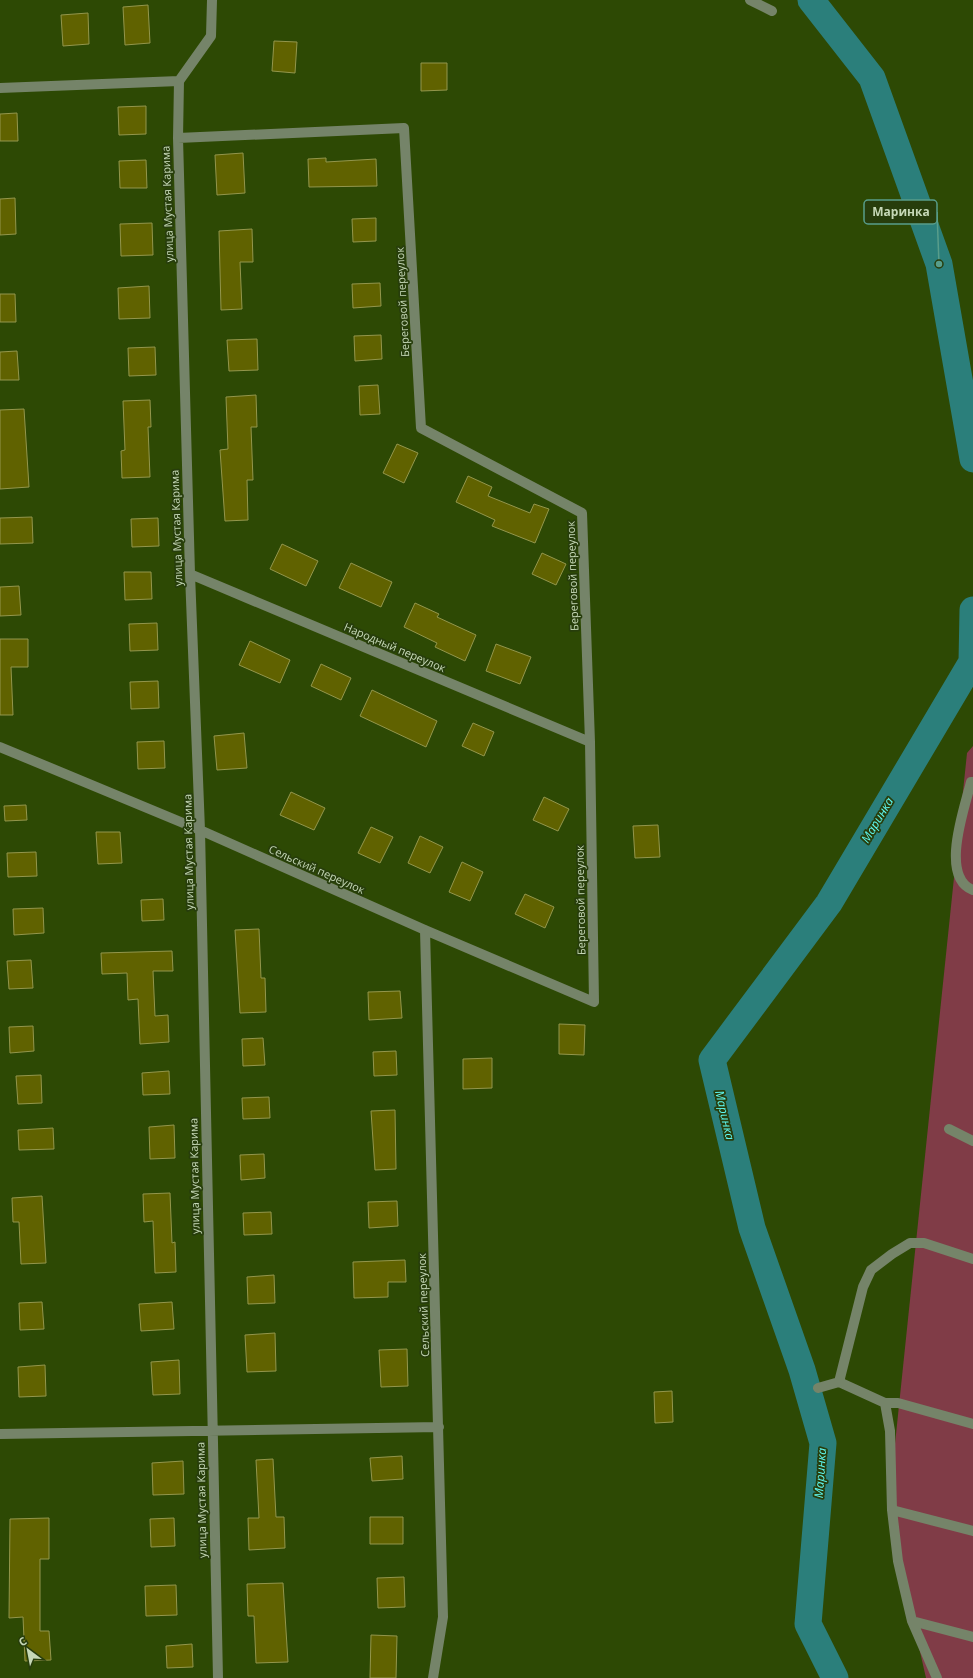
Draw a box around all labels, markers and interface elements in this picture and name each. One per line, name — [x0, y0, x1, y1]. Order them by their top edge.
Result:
street label: улица Мустая Карима — [157, 146, 177, 262]
callout: Маринка — [864, 200, 937, 224]
text: Маринка — [872, 203, 930, 220]
street label: Береговой переулок — [392, 246, 412, 357]
street label: улица Мустая Карима — [166, 470, 186, 586]
street label: Береговой переулок — [563, 520, 581, 631]
street label: Народный переулок — [342, 619, 448, 675]
street label: улица Мустая Карима — [179, 794, 197, 910]
water label: Маринка — [857, 794, 897, 846]
street label: Сельский переулок — [267, 841, 368, 897]
street label: Береговой переулок — [572, 845, 588, 955]
water label: Маринка — [711, 1089, 739, 1142]
street label: улица Мустая Карима — [185, 1118, 203, 1234]
street label: Сельский переулок — [414, 1253, 432, 1357]
street label: улица Мустая Карима — [192, 1442, 210, 1558]
water label: Маринка — [810, 1447, 830, 1499]
north arrow — [8, 1630, 48, 1670]
text: С — [15, 1633, 29, 1649]

